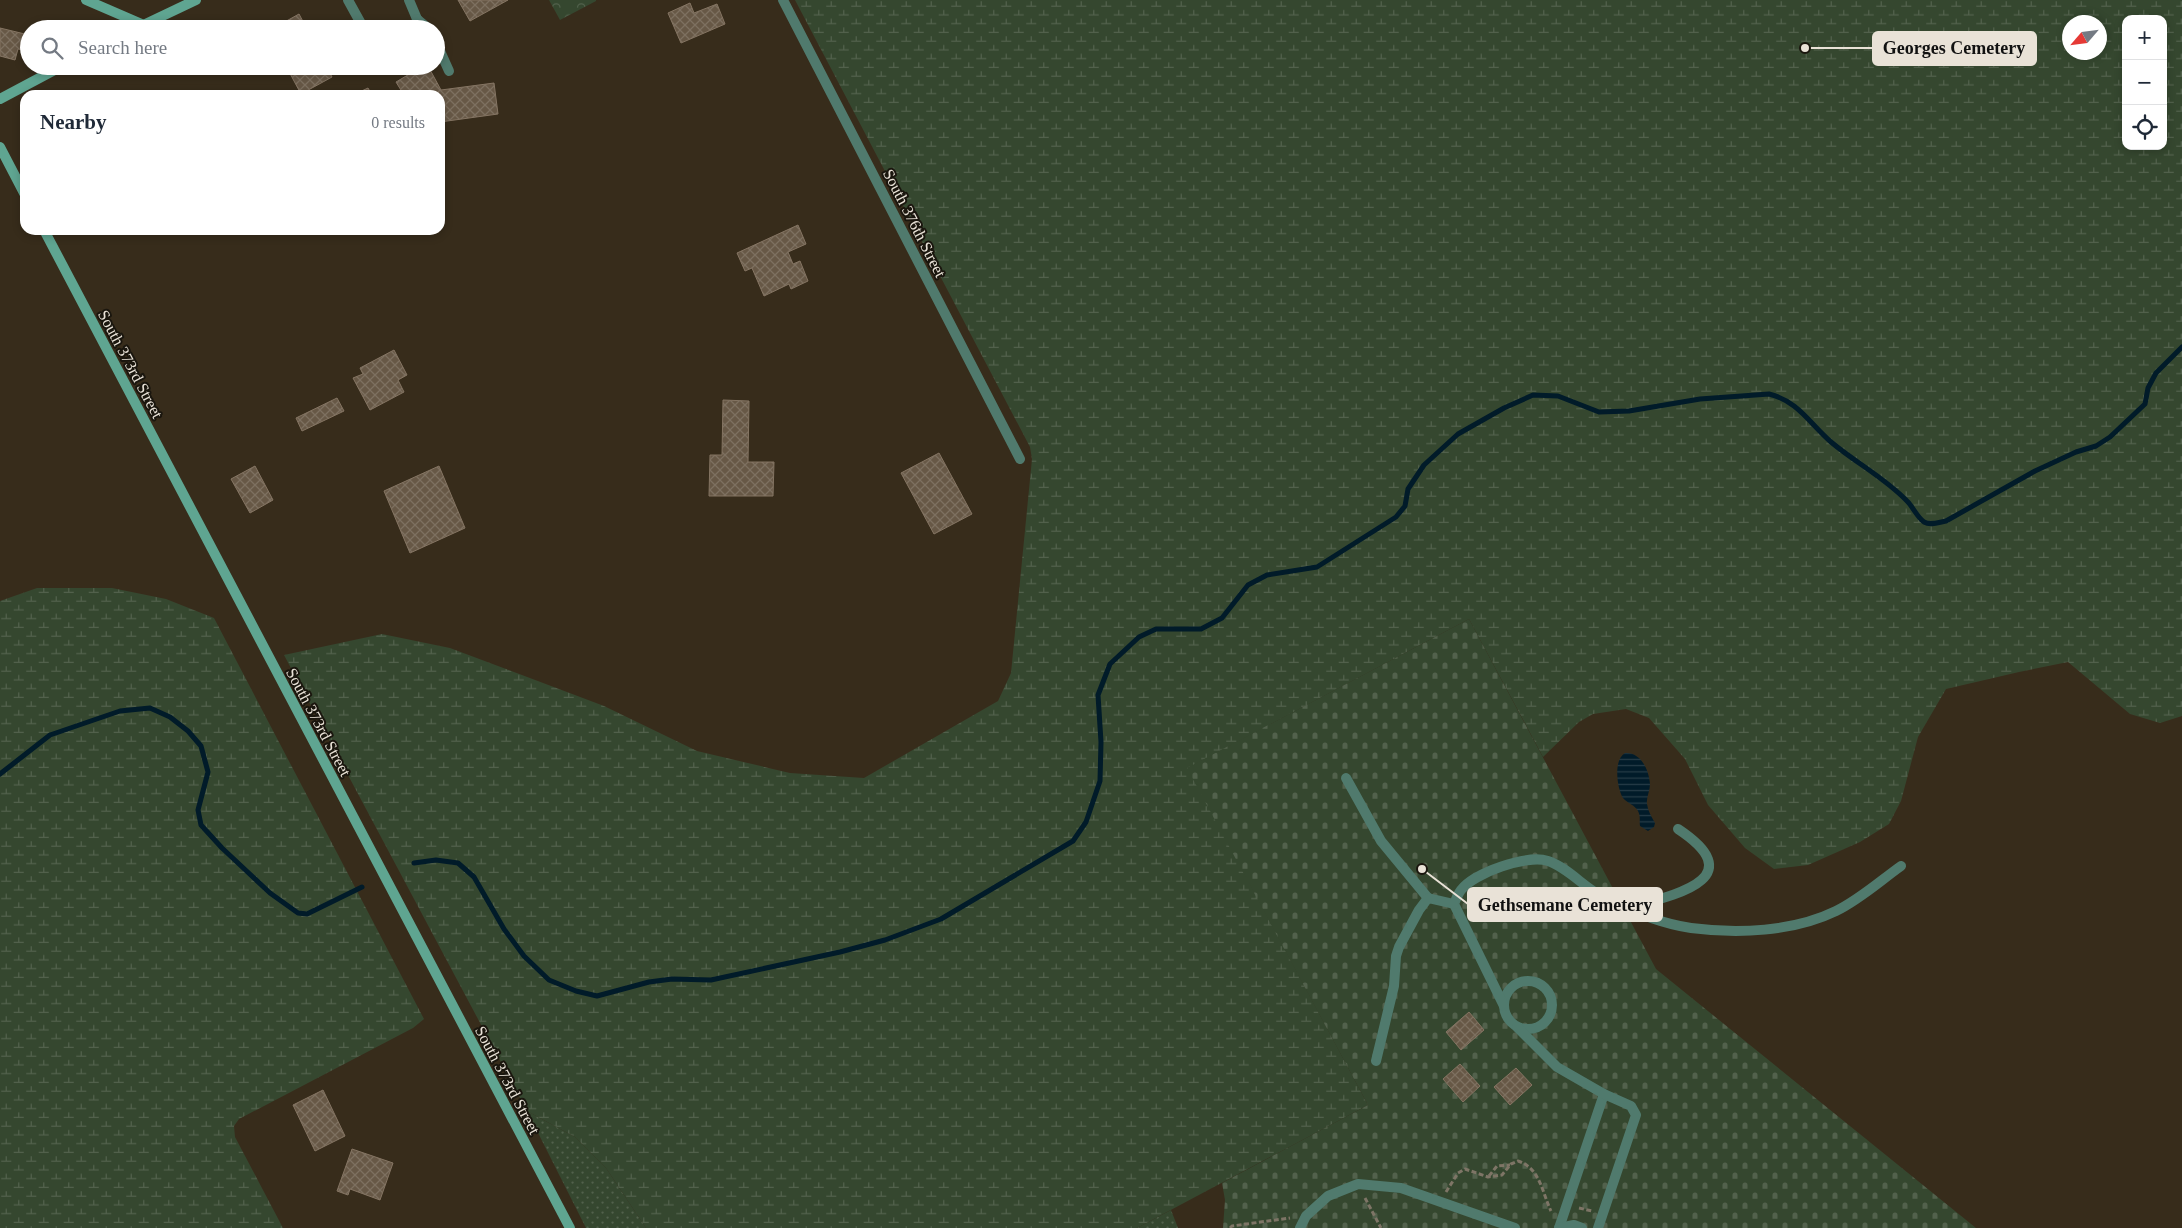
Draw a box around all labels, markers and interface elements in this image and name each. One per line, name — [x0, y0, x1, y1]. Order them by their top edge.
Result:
north arrow — [2062, 15, 2107, 60]
map controls — [2122, 15, 2167, 150]
button: + — [2122, 15, 2167, 60]
search box — [20, 20, 445, 75]
callout: Georges Cemetery — [1873, 32, 2036, 65]
icon: search — [38, 34, 66, 62]
text: Search here — [78, 37, 167, 58]
text: Georges Cemetery — [1883, 38, 2025, 58]
button: − — [2122, 60, 2167, 105]
button: locate — [2122, 105, 2167, 150]
text: Nearby — [40, 110, 107, 134]
text: 0 results — [371, 114, 425, 131]
street label: South 376th Street — [880, 166, 949, 281]
street label: South 373rd Street — [95, 307, 166, 422]
street label: South 373rd Street — [283, 665, 354, 780]
callout: Gethsemane Cemetery — [1468, 888, 1662, 921]
text: Gethsemane Cemetery — [1478, 895, 1652, 915]
street label: South 373rd Street — [472, 1023, 543, 1138]

